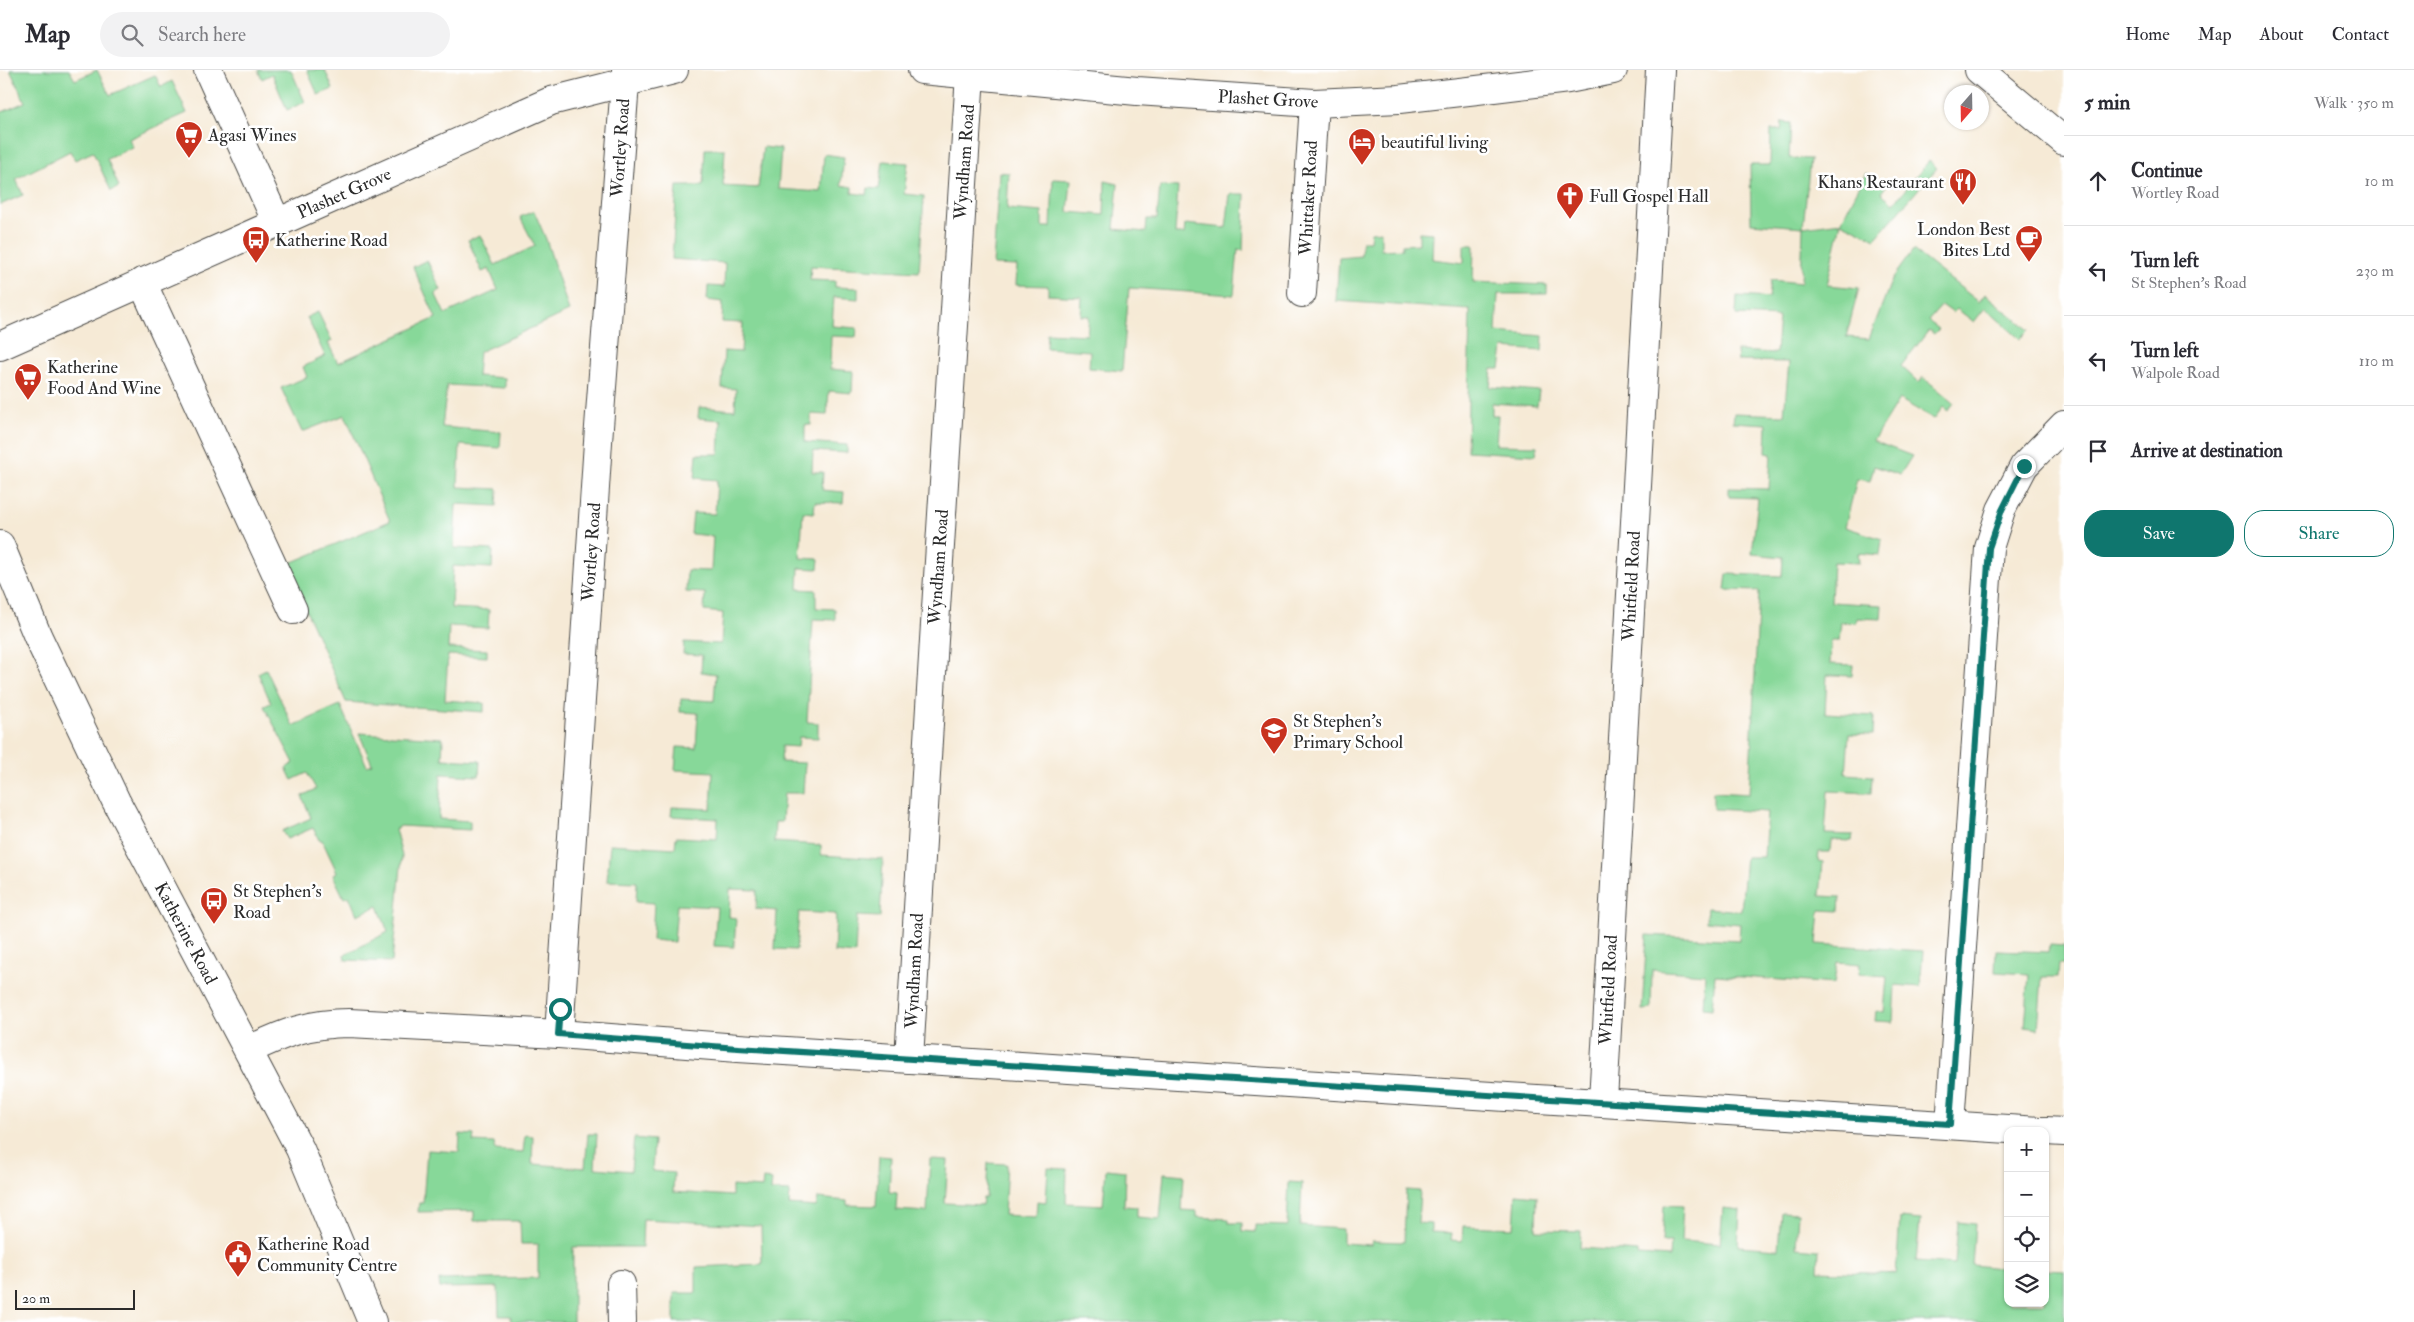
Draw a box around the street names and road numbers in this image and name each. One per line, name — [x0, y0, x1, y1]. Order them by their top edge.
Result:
street label: Plashet Grove — [1217, 85, 1319, 114]
street label: Wortley Road — [605, 98, 635, 199]
street label: Wyndham Road — [949, 103, 980, 222]
street label: Whittaker Road — [1294, 140, 1323, 257]
street label: Plashet Grove — [294, 162, 395, 224]
street label: Wortley Road — [576, 502, 606, 603]
street label: Wyndham Road — [923, 508, 954, 627]
street label: Whitfield Road — [1617, 530, 1646, 643]
street label: Katherine Road — [149, 878, 222, 988]
street label: Wyndham Road — [900, 912, 929, 1030]
street label: Whitfield Road — [1594, 934, 1623, 1047]

